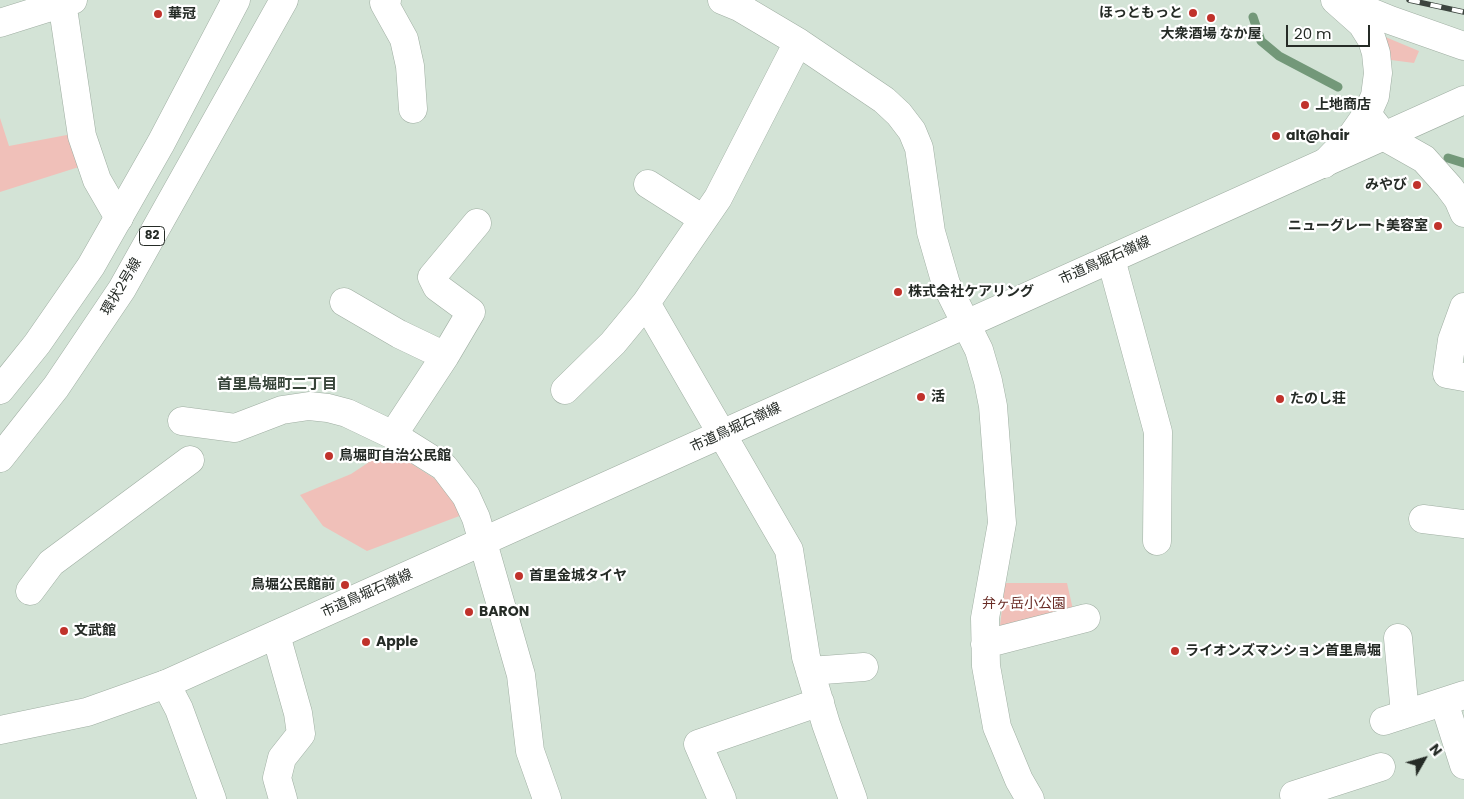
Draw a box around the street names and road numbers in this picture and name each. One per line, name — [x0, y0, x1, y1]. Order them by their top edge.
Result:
road number: 82 — [140, 227, 164, 246]
street label: 市道鳥堀石嶺線 — [1057, 233, 1153, 289]
street label: 環状2号線 — [98, 255, 146, 319]
street label: 市道鳥堀石嶺線 — [688, 400, 784, 456]
street label: 市道鳥堀石嶺線 — [319, 566, 415, 622]

